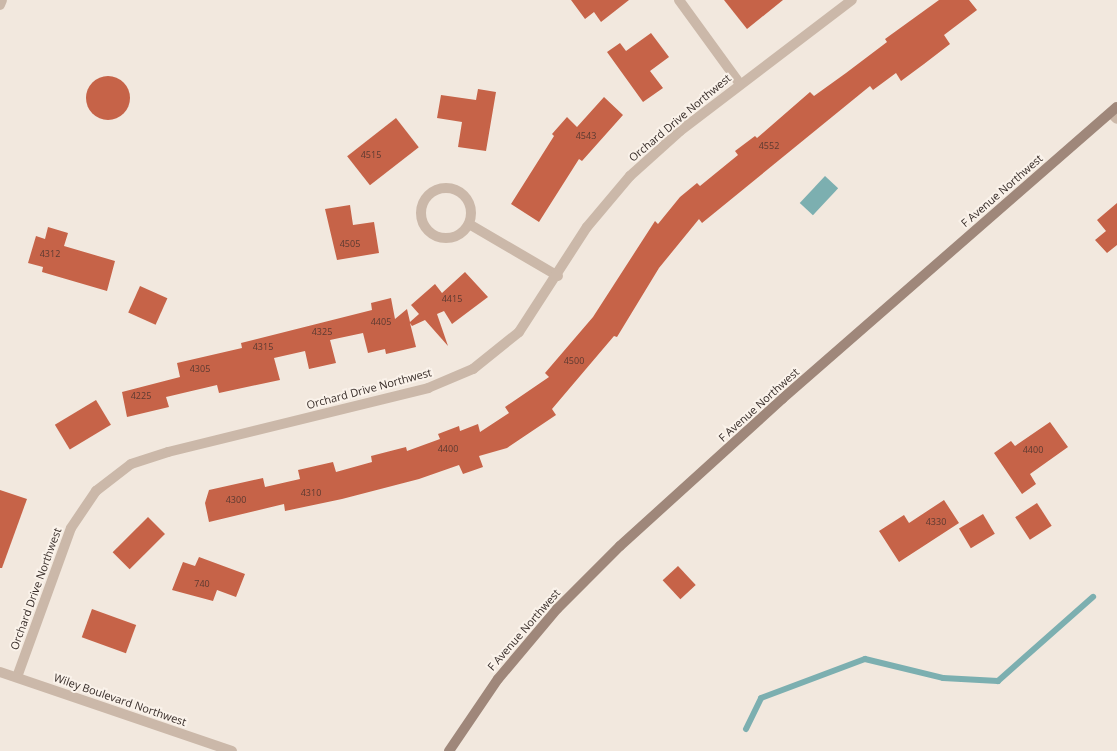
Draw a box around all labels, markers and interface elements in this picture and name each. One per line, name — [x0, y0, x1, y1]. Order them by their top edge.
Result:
street label: Orchard Drive Northwest — [626, 71, 734, 165]
house number: 4543 — [576, 131, 596, 141]
house number: 4552 — [759, 141, 779, 151]
house number: 4515 — [361, 150, 381, 160]
street label: F Avenue Northwest — [959, 152, 1045, 230]
house number: 4505 — [340, 239, 360, 249]
house number: 4312 — [40, 249, 60, 259]
house number: 4415 — [442, 294, 462, 304]
house number: 4405 — [371, 317, 391, 327]
house number: 4325 — [312, 327, 332, 337]
house number: 4315 — [253, 342, 273, 352]
house number: 4500 — [564, 356, 584, 366]
house number: 4305 — [190, 364, 210, 374]
street label: F Avenue Northwest — [716, 365, 802, 445]
street label: Orchard Drive Northwest — [305, 366, 433, 412]
house number: 4225 — [131, 391, 151, 401]
house number: 4400 — [438, 444, 458, 454]
house number: 4400 — [1023, 445, 1043, 455]
house number: 4310 — [301, 488, 321, 498]
house number: 4300 — [226, 495, 246, 505]
house number: 4330 — [926, 517, 946, 527]
street label: Orchard Drive Northwest — [8, 526, 64, 652]
house number: 740 — [194, 579, 210, 589]
street label: F Avenue Northwest — [485, 587, 563, 673]
street label: Wiley Boulevard Northwest — [52, 671, 188, 729]

